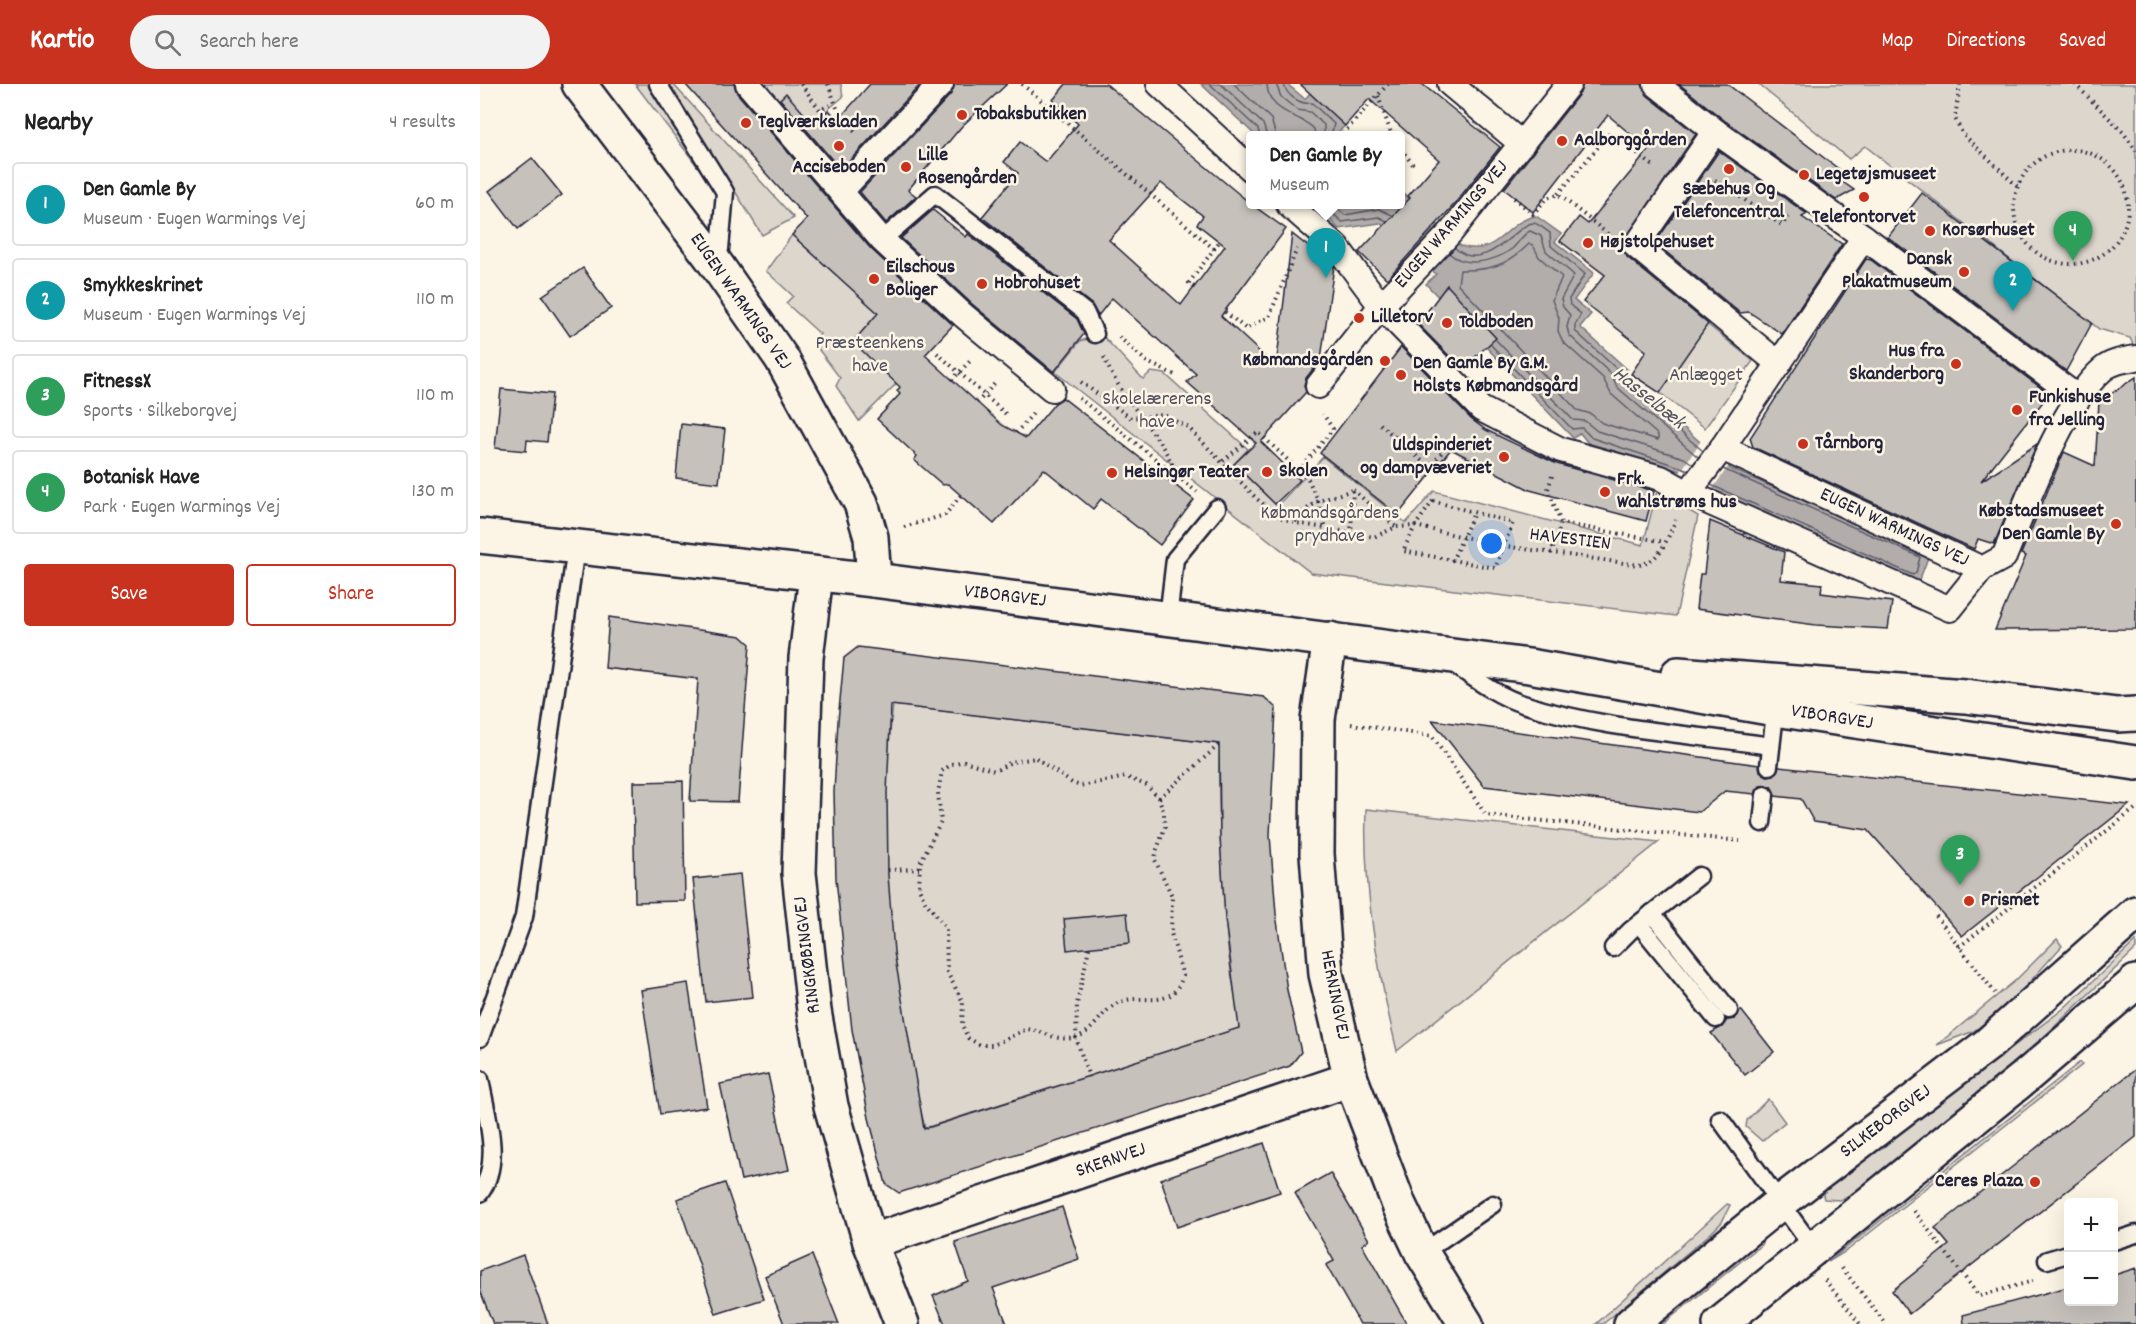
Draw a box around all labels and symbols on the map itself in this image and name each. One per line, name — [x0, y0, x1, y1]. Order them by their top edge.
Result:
place label: Tobaksbutikken — [974, 101, 1087, 129]
marker: Tobaksbutikken — [955, 108, 969, 122]
place label: Teglværksladen — [758, 109, 877, 137]
marker: Teglværksladen — [739, 116, 753, 130]
place label: Aalborggården — [1574, 127, 1686, 155]
marker: Aalborggården — [1555, 134, 1569, 148]
marker: Acciseboden — [832, 139, 846, 153]
place label: Lille Rosengården — [918, 142, 1017, 193]
place label: Acciseboden — [793, 154, 885, 182]
street label: EUGEN WARMINGS VEJ — [1388, 155, 1516, 295]
marker: Lille Rosengården — [899, 160, 913, 174]
place label: Legetøjsmuseet — [1816, 161, 1937, 189]
marker: Sæbehus Og Telefoncentral — [1722, 162, 1736, 176]
marker: Legetøjsmuseet — [1797, 168, 1811, 182]
place label: Sæbehus Og Telefoncentral — [1674, 176, 1785, 227]
marker: Telefontorvet — [1857, 190, 1871, 204]
place label: Telefontorvet — [1812, 204, 1916, 232]
pin: 4 — [2054, 212, 2092, 261]
place label: Korsørhuset — [1942, 217, 2035, 245]
marker: Korsørhuset — [1923, 224, 1937, 238]
street label: EUGEN WARMINGS VEJ — [682, 228, 798, 376]
pin: 1 — [1306, 228, 1346, 278]
place label: Højstolpehuset — [1600, 229, 1715, 257]
marker: Højstolpehuset — [1581, 236, 1595, 250]
place label: Dansk Plakatmuseum — [1842, 246, 1952, 297]
place label: Eilschous Boliger — [886, 254, 955, 305]
pin: 2 — [1994, 262, 2032, 311]
marker: Dansk Plakatmuseum — [1957, 265, 1971, 279]
place label: Hobrohuset — [994, 270, 1081, 298]
marker: Eilschous Boliger — [867, 272, 881, 286]
marker: Hobrohuset — [975, 277, 989, 291]
place label: Lilletorv — [1371, 304, 1434, 332]
place label: Toldboden — [1459, 309, 1533, 337]
marker: Lilletorv — [1352, 311, 1366, 325]
marker: Toldboden — [1440, 316, 1454, 330]
park label: Præsteenkens have — [816, 330, 924, 381]
place label: Hus fra Skanderborg — [1849, 338, 1945, 389]
place label: Købmandsgården — [1242, 347, 1373, 375]
place label: Den Gamle By G.M. Holsts Købmandsgård — [1413, 350, 1578, 401]
marker: Købmandsgården — [1378, 354, 1392, 368]
marker: Hus fra Skanderborg — [1949, 357, 1963, 371]
water label: Hasselbæk — [1605, 360, 1693, 439]
park label: Anlægget — [1669, 362, 1743, 390]
marker: Den Gamle By G.M. Holsts Købmandsgård — [1394, 368, 1408, 382]
place label: Funkishuse fra Jelling — [2028, 384, 2111, 435]
park label: Skolelærerens have — [1102, 386, 1212, 437]
marker: Funkishuse fra Jelling — [2010, 403, 2024, 417]
place label: Tårnborg — [1815, 430, 1884, 458]
place label: Uldspinderiet og dampvæveriet — [1360, 432, 1493, 483]
marker: Tårnborg — [1796, 437, 1810, 451]
marker: Uldspinderiet og dampvæveriet — [1497, 450, 1511, 464]
place label: Skolen — [1279, 458, 1328, 486]
place label: Helsingør Teater — [1124, 459, 1249, 487]
marker: Skolen — [1260, 465, 1274, 479]
marker: Helsingør Teater — [1105, 466, 1119, 480]
place label: Frk. Wahlstrøms hus — [1617, 466, 1737, 517]
street label: EUGEN WARMINGS VEJ — [1815, 481, 1973, 575]
marker: Frk. Wahlstrøms hus — [1598, 485, 1612, 499]
place label: Købstadsmuseet Den Gamle By — [1978, 498, 2105, 549]
park label: Købmandsgårdens prydhave — [1261, 500, 1399, 551]
marker: Købstadsmuseet Den Gamle By — [2109, 517, 2123, 531]
street label: HAVESTIEN — [1528, 521, 1612, 559]
your location — [1477, 529, 1506, 558]
street label: VIBORGVEJ — [962, 578, 1048, 616]
street label: VIBORGVEJ — [1789, 698, 1875, 738]
pin: 3 — [1940, 836, 1980, 885]
place label: Prismet — [1981, 887, 2040, 915]
marker: Prismet — [1962, 894, 1976, 908]
street label: RINGKØBINGVEJ — [787, 895, 829, 1015]
street label: HERNINGVEJ — [1312, 948, 1356, 1042]
street label: SILKEBORGVEJ — [1834, 1078, 1938, 1166]
street label: SKERNVEJ — [1072, 1136, 1150, 1186]
place label: Ceres Plaza — [1935, 1168, 2024, 1196]
marker: Ceres Plaza — [2028, 1175, 2042, 1189]

